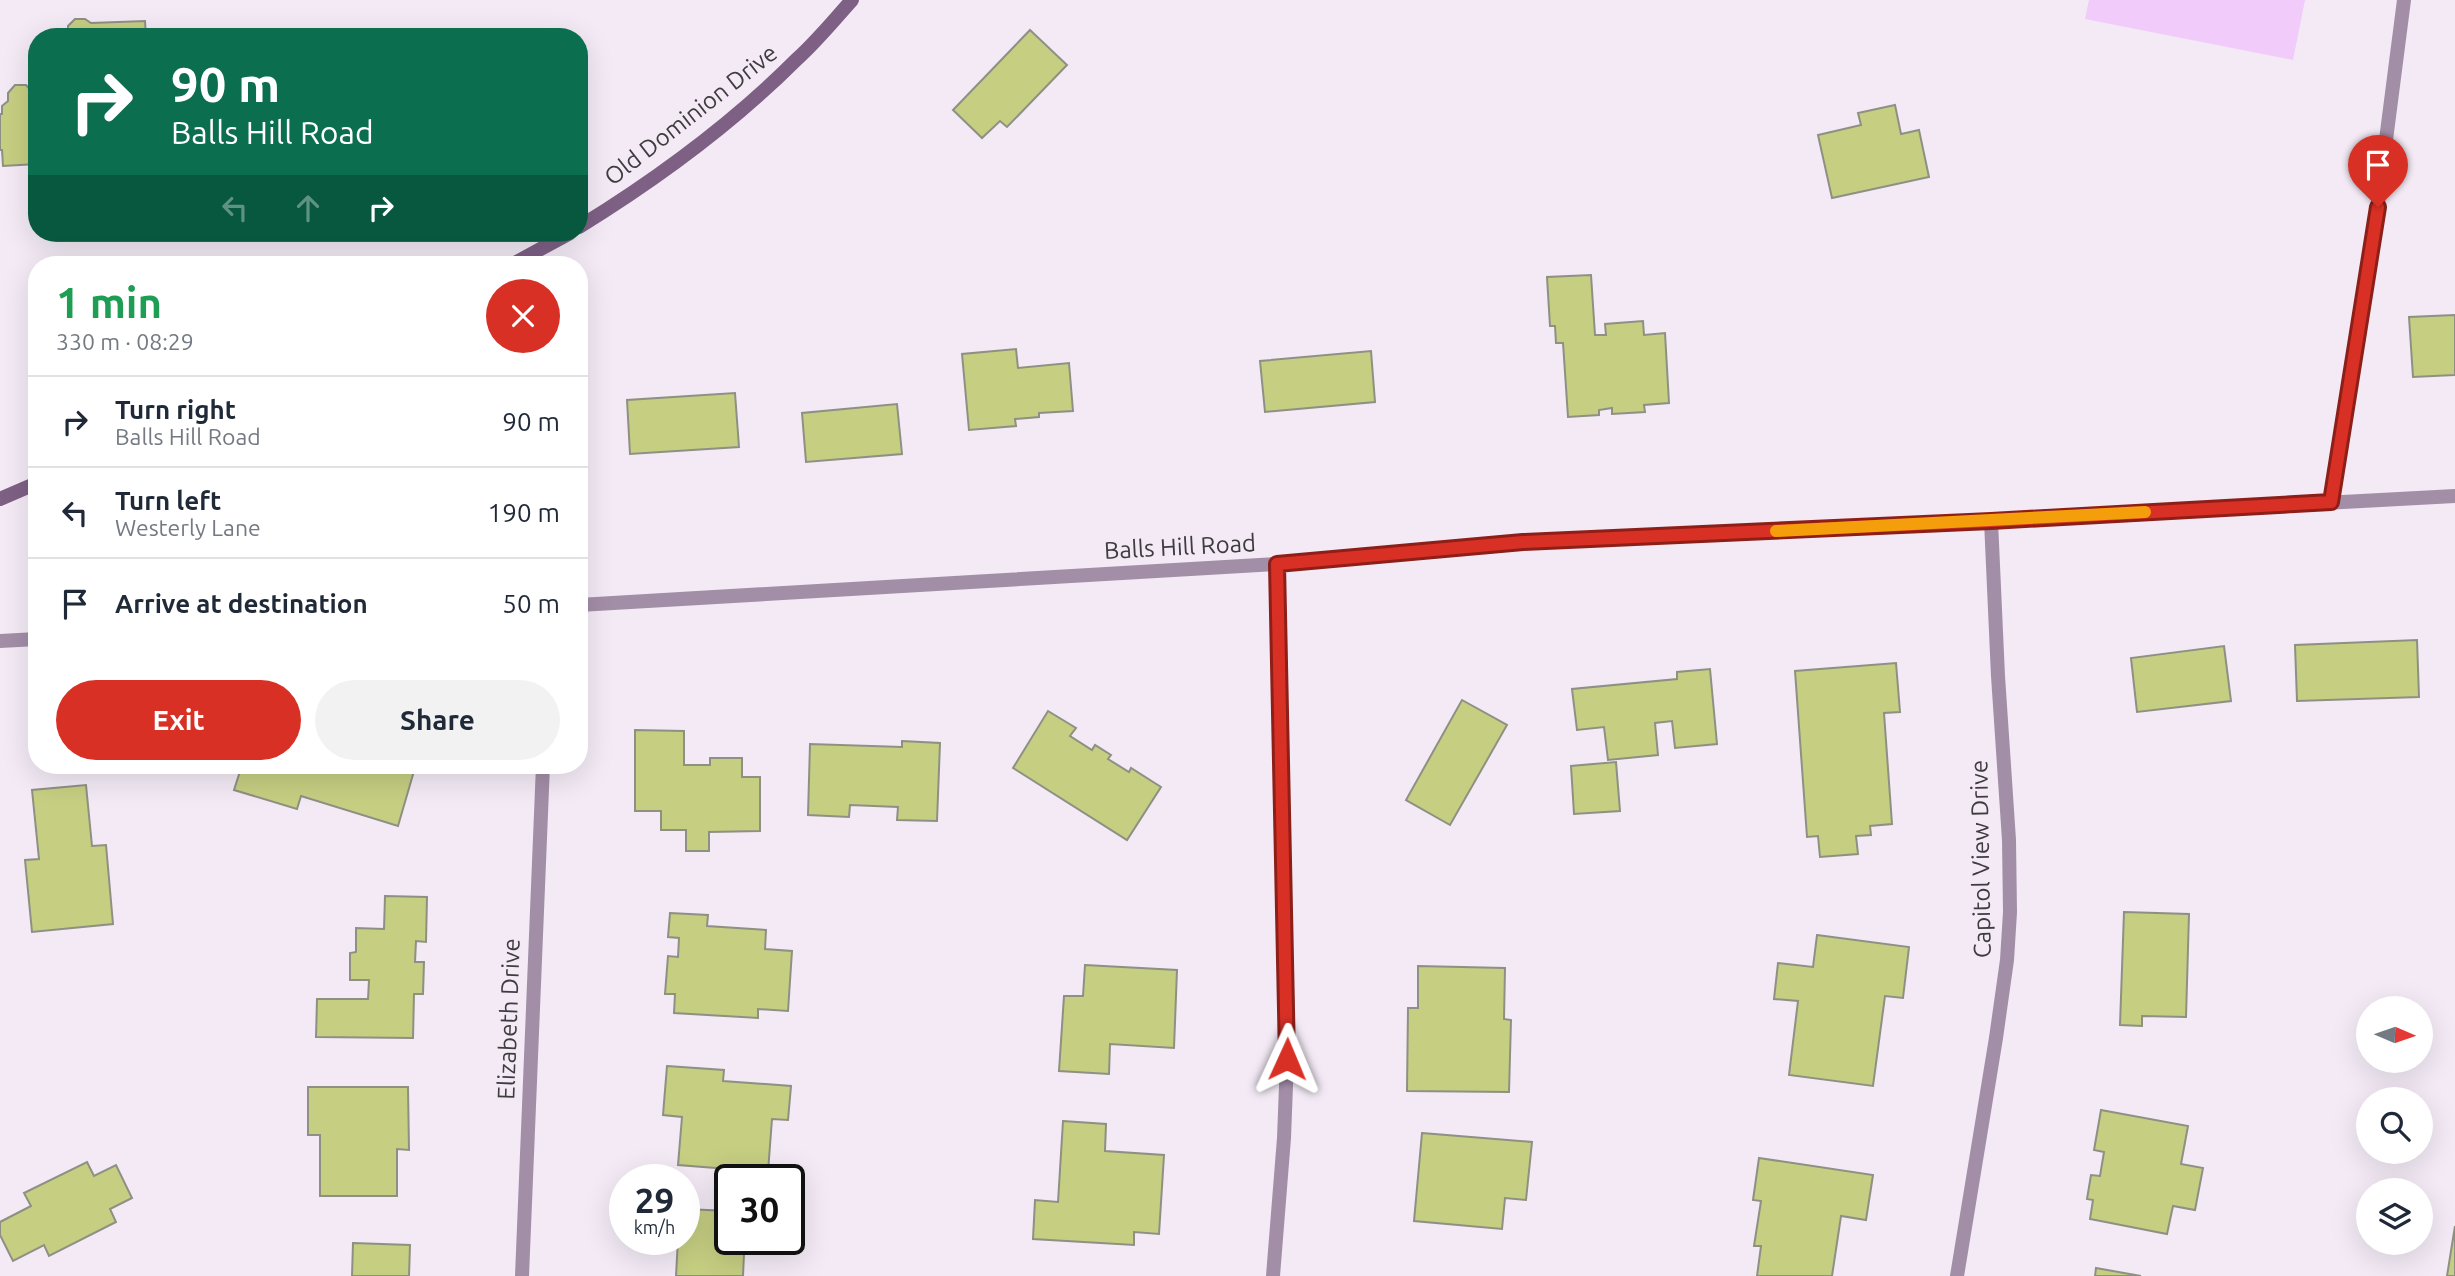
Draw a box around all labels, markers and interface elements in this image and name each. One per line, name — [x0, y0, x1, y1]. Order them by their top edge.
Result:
street label: Old Dominion Drive — [599, 39, 782, 190]
icon: right — [56, 56, 147, 147]
text: 90 m — [171, 56, 280, 111]
text: Balls Hill Road — [171, 114, 374, 150]
pin — [2348, 135, 2408, 207]
icon: arrive — [2359, 146, 2397, 184]
icon: left — [216, 189, 254, 227]
icon: ahead — [289, 189, 327, 227]
icon: right — [362, 189, 400, 227]
text: 1 min — [56, 279, 162, 326]
button: close — [486, 279, 560, 353]
text: 330 m · 08:29 — [56, 329, 194, 354]
text: Turn right — [115, 395, 236, 424]
icon: right — [56, 403, 94, 441]
text: 90 m — [502, 407, 560, 436]
text: Balls Hill Road — [115, 424, 261, 449]
text: Turn left — [115, 486, 221, 515]
icon: left — [56, 494, 94, 532]
text: 190 m — [488, 498, 560, 527]
text: Westerly Lane — [115, 515, 261, 540]
street label: Balls Hill Road — [1103, 529, 1257, 564]
icon: arrive — [56, 585, 94, 623]
text: Arrive at destination — [115, 589, 368, 618]
text: 50 m — [502, 589, 560, 618]
button: Exit — [56, 680, 301, 760]
button: Share — [315, 680, 560, 760]
street label: Capitol View Drive — [1965, 760, 1996, 958]
street label: Elizabeth Drive — [492, 938, 525, 1100]
north arrow — [2356, 996, 2432, 1073]
map controls — [2356, 996, 2433, 1255]
position arrow — [1250, 1022, 1324, 1096]
button: search — [2356, 1087, 2433, 1164]
speed limit sign: 30 — [714, 1164, 805, 1255]
button: layers — [2356, 1178, 2433, 1255]
text: 29 — [635, 1180, 674, 1220]
text: km/h — [634, 1217, 675, 1237]

